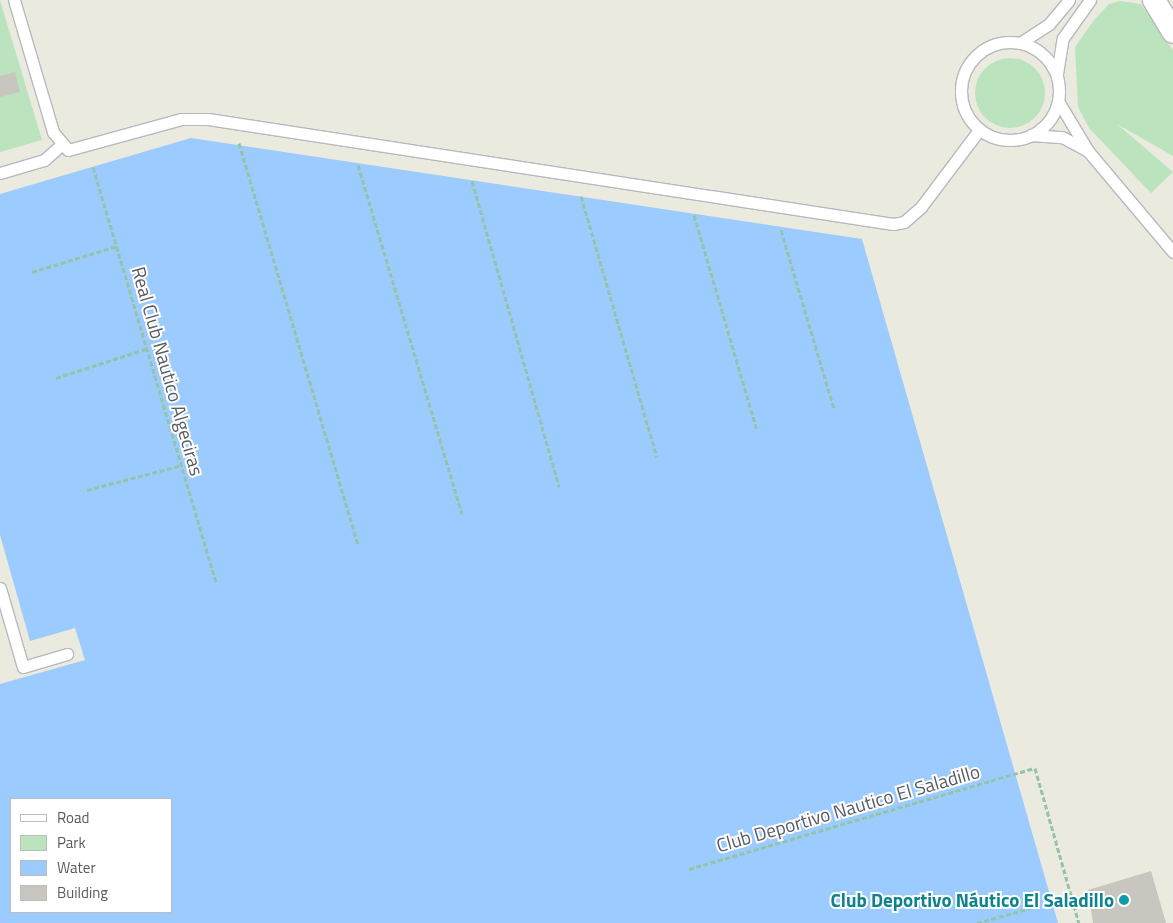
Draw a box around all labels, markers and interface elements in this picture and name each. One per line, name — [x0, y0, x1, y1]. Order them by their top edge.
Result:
street label: Real Club Nautico Algeciras — [127, 264, 209, 478]
street label: Club Deportivo Nautico El Saladillo — [714, 759, 982, 857]
legend — [10, 798, 172, 913]
text: Road — [57, 806, 89, 829]
text: Park — [57, 831, 86, 854]
text: Water — [57, 856, 96, 879]
text: Building — [57, 881, 108, 904]
place label: Club Deportivo Náutico El Saladillo — [830, 889, 1114, 911]
marker: Club Deportivo Náutico El Saladillo — [1118, 894, 1130, 906]

